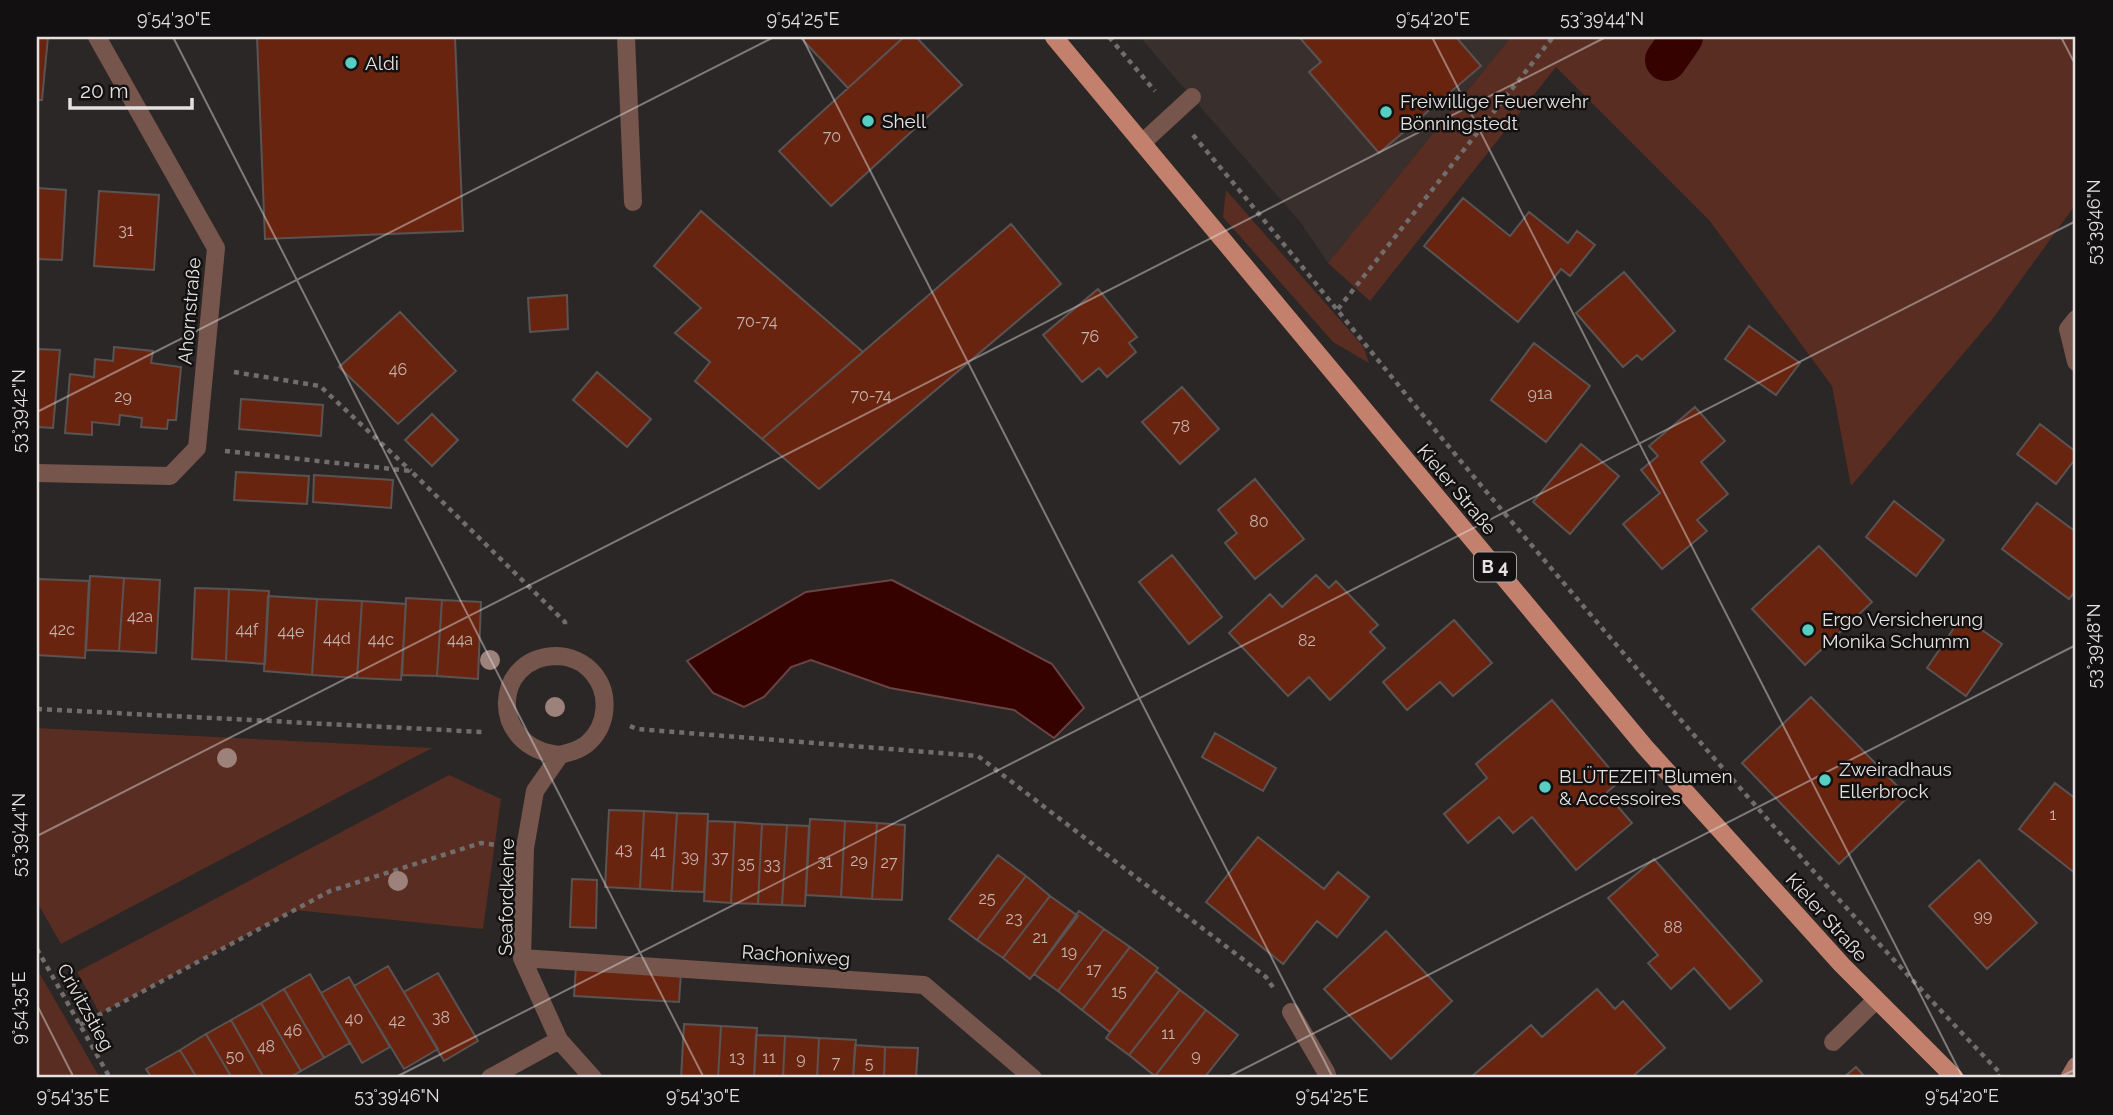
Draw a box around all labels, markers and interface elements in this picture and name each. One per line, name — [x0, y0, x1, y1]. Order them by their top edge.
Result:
text: 9°54'30"E — [137, 8, 211, 29]
text: 9°54'25"E — [767, 8, 839, 29]
text: 9°54'20"E — [1396, 8, 1470, 29]
text: 53°39'44"N — [1560, 8, 1644, 29]
place label: Aldi — [365, 52, 399, 74]
marker: Aldi — [343, 55, 359, 71]
scale bar — [70, 66, 192, 110]
text: 20 m — [80, 78, 128, 103]
place label: Freiwillige Feuerwehr Bönningstedt — [1400, 90, 1589, 134]
marker: Freiwillige Feuerwehr Bönningstedt — [1378, 104, 1394, 120]
place label: Shell — [882, 110, 927, 132]
marker: Shell — [860, 113, 876, 129]
house number: 70 — [823, 127, 841, 146]
text: 53°39'46"N — [2083, 179, 2104, 265]
house number: 31 — [118, 221, 134, 240]
street label: Ahornstraße — [173, 257, 205, 365]
house number: 70-74 — [737, 312, 778, 331]
house number: 76 — [1081, 327, 1099, 346]
house number: 46 — [389, 360, 407, 379]
text: 53°39'42"N — [8, 369, 29, 453]
house number: 91a — [1528, 384, 1552, 403]
house number: 70-74 — [851, 386, 892, 405]
house number: 29 — [114, 387, 132, 406]
house number: 78 — [1172, 417, 1190, 436]
street label: Kieler Straße — [1413, 439, 1501, 539]
house number: 80 — [1249, 512, 1269, 531]
road number: B 4 — [1474, 552, 1516, 582]
text: 53°39'48"N — [2083, 603, 2104, 689]
house number: 42a — [127, 607, 153, 626]
place label: Ergo Versicherung Monika Schumm — [1822, 608, 1983, 652]
house number: 42c — [49, 620, 75, 639]
house number: 44f — [236, 620, 259, 639]
house number: 44e — [278, 622, 304, 641]
marker: Ergo Versicherung Monika Schumm — [1800, 622, 1816, 638]
house number: 44d — [323, 629, 351, 648]
house number: 44c — [368, 630, 394, 649]
house number: 44a — [447, 630, 473, 649]
house number: 82 — [1298, 631, 1316, 650]
place label: Zweiradhaus Ellerbrock — [1839, 758, 1952, 802]
place label: BLÜTEZEIT Blumen & Accessoires — [1559, 765, 1733, 809]
marker: Zweiradhaus Ellerbrock — [1817, 772, 1833, 788]
marker: BLÜTEZEIT Blumen & Accessoires — [1537, 779, 1553, 795]
text: 53°39'44"N — [8, 793, 29, 877]
house number: 1 — [2050, 805, 2057, 824]
street label: Seafordkehre — [494, 838, 518, 956]
house number: 43 — [615, 840, 633, 859]
house number: 41 — [650, 842, 666, 861]
house number: 39 — [681, 847, 699, 866]
house number: 37 — [711, 848, 729, 867]
house number: 29 — [850, 851, 868, 870]
house number: 31 — [817, 852, 833, 871]
house number: 27 — [881, 853, 898, 872]
house number: 35 — [737, 854, 755, 873]
house number: 33 — [763, 855, 781, 874]
street label: Kieler Straße — [1782, 868, 1872, 966]
house number: 25 — [978, 889, 996, 908]
house number: 99 — [1974, 906, 1992, 925]
house number: 23 — [1006, 909, 1022, 928]
house number: 88 — [1664, 918, 1682, 937]
house number: 21 — [1032, 928, 1048, 947]
street label: Rachoniweg — [741, 940, 851, 970]
house number: 19 — [1061, 942, 1077, 961]
street label: Crivitzstieg — [53, 960, 119, 1054]
house number: 17 — [1086, 960, 1102, 979]
text: 9°54'35"E — [8, 971, 29, 1045]
house number: 15 — [1111, 982, 1127, 1001]
house number: 38 — [432, 1008, 450, 1027]
house number: 40 — [345, 1009, 363, 1028]
house number: 42 — [388, 1011, 406, 1030]
house number: 46 — [284, 1021, 302, 1040]
house number: 11 — [1161, 1024, 1175, 1043]
house number: 48 — [257, 1037, 275, 1056]
house number: 9 — [1191, 1046, 1201, 1065]
house number: 50 — [226, 1047, 244, 1066]
house number: 13 — [729, 1048, 745, 1067]
house number: 11 — [762, 1048, 776, 1067]
house number: 9 — [796, 1049, 806, 1068]
house number: 7 — [832, 1053, 841, 1072]
house number: 5 — [865, 1054, 874, 1073]
text: 9°54'35"E — [36, 1085, 110, 1106]
text: 53°39'46"N — [354, 1085, 440, 1106]
text: 9°54'30"E — [666, 1085, 740, 1106]
text: 9°54'25"E — [1296, 1085, 1368, 1106]
text: 9°54'20"E — [1925, 1085, 1999, 1106]

